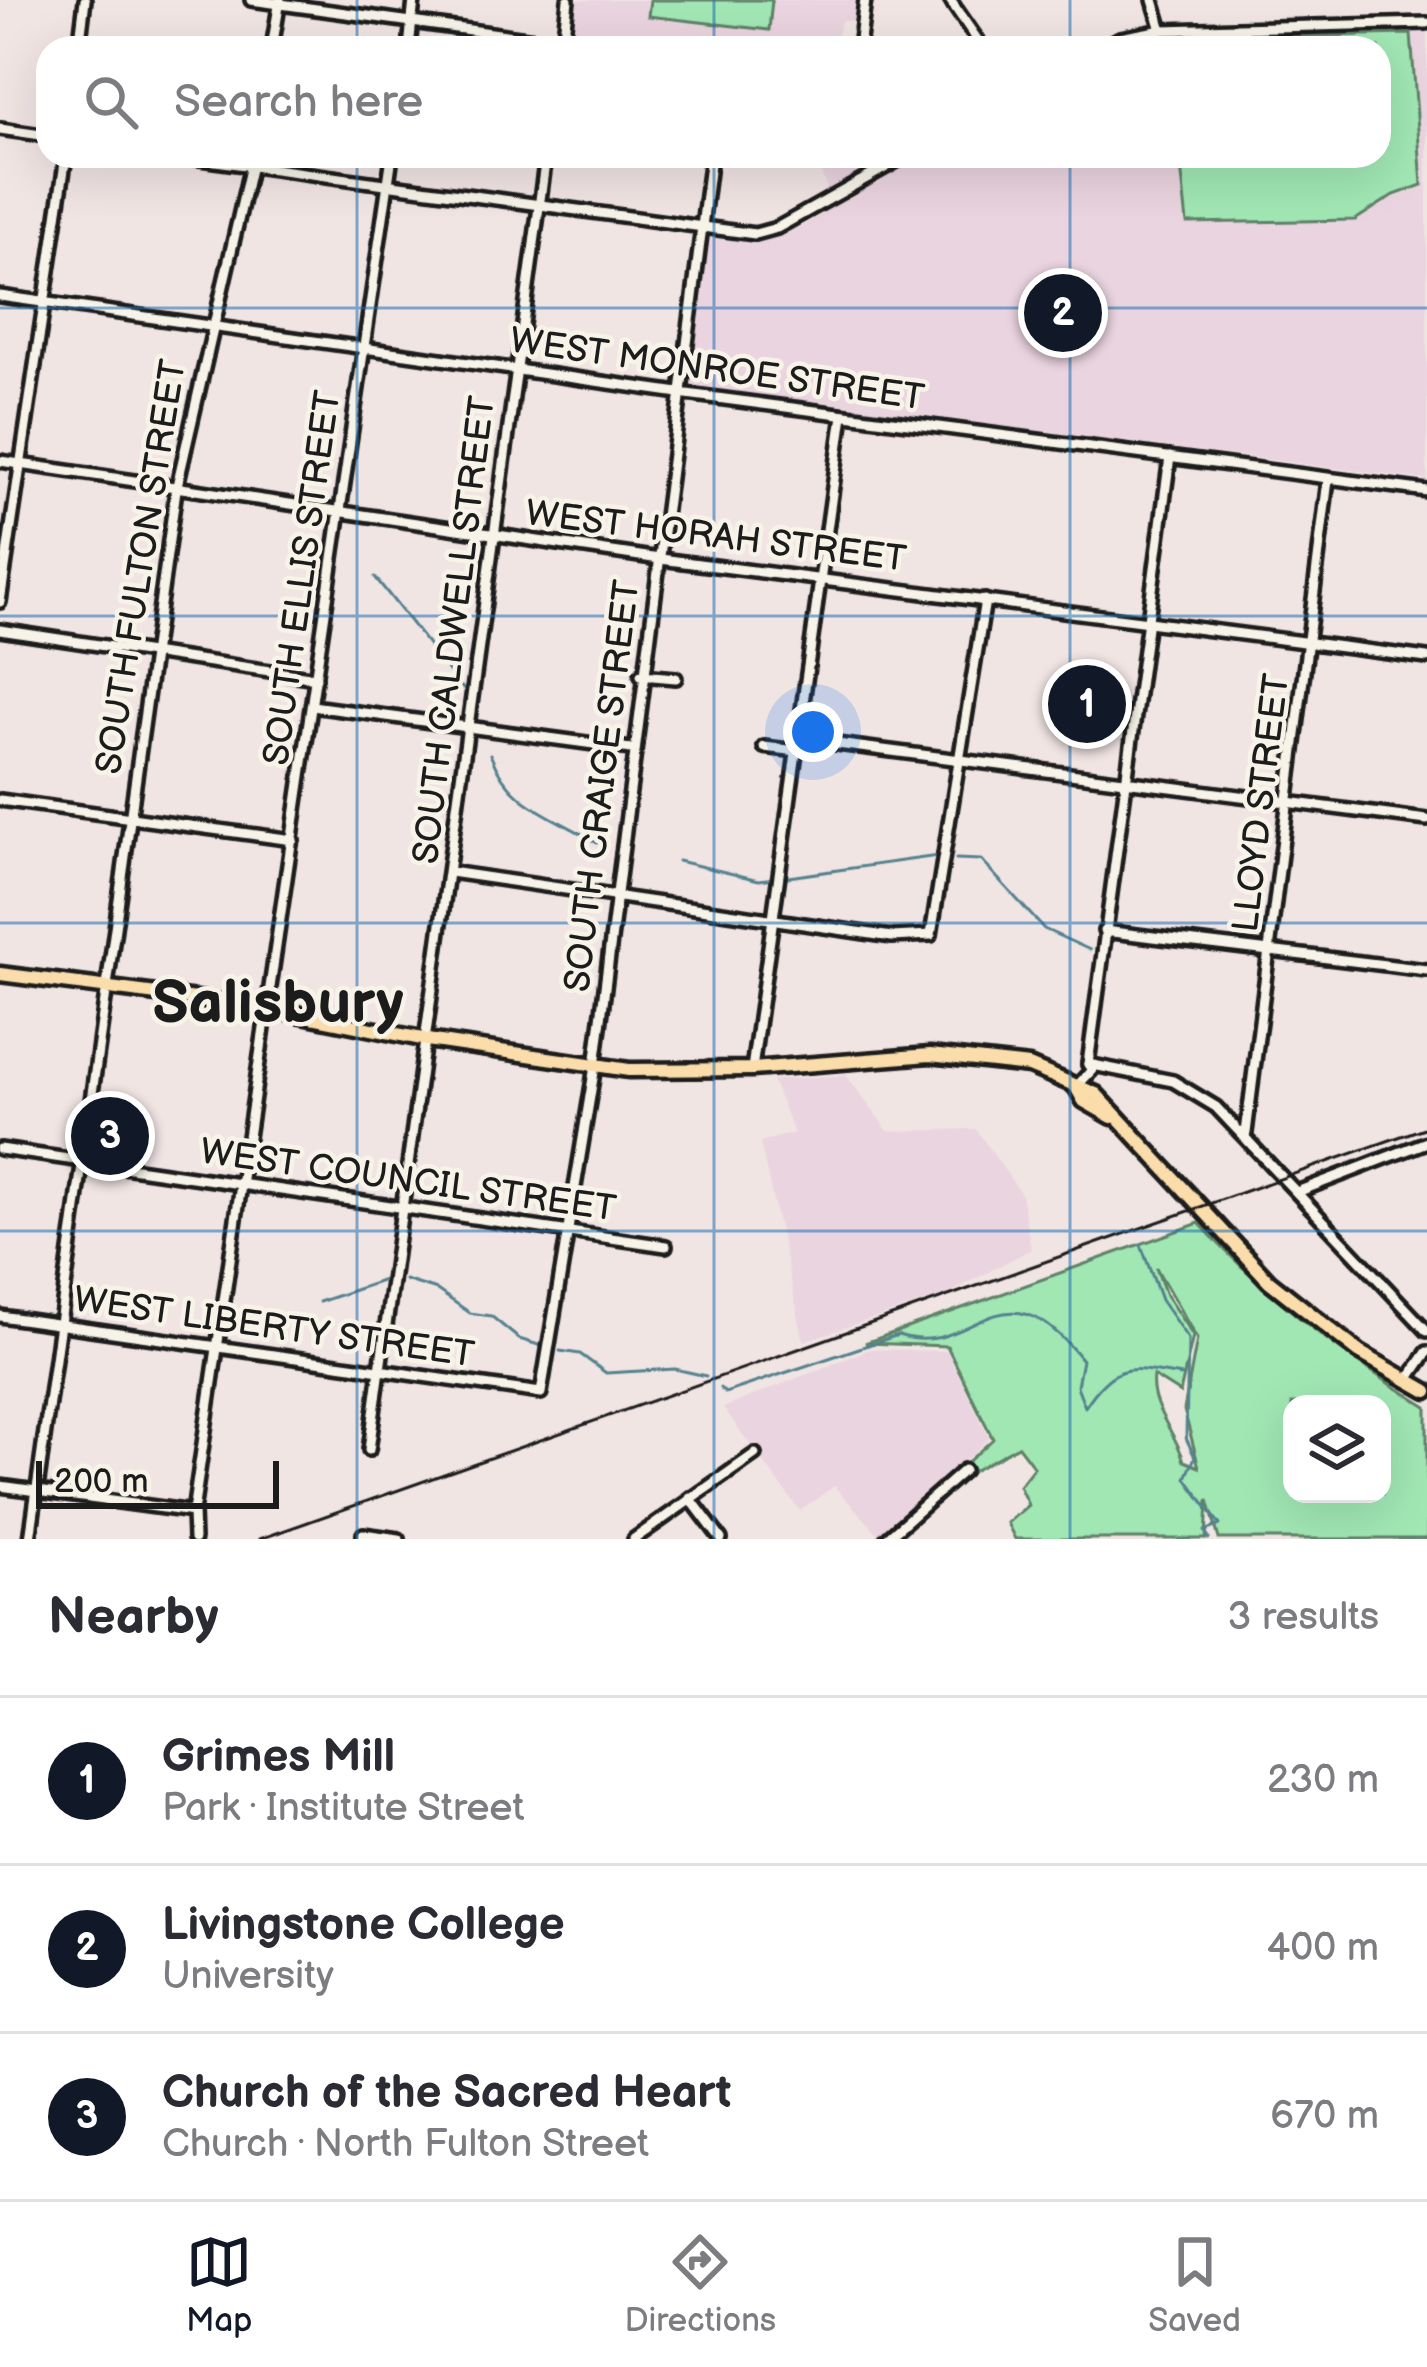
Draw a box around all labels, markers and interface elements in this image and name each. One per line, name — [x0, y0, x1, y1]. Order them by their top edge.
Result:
search box — [36, 36, 1391, 168]
icon: search — [78, 69, 144, 135]
text: Search here — [174, 75, 423, 130]
pin: 2 — [1024, 268, 1102, 358]
street label: WEST MONROE STREET — [507, 320, 927, 420]
street label: SOUTH FULTON STREET — [88, 356, 196, 777]
street label: SOUTH ELLIS STREET — [255, 388, 351, 768]
street label: SOUTH CALDWELL STREET — [405, 393, 505, 866]
street label: WEST HORAH STREET — [523, 492, 909, 582]
street label: SOUTH CRAIGE STREET — [556, 577, 650, 994]
pin: 1 — [1048, 659, 1126, 749]
street label: LLOYD STREET — [1225, 671, 1299, 935]
your location — [783, 702, 843, 762]
district label: Salisbury — [152, 968, 404, 1040]
pin: 3 — [71, 1091, 149, 1181]
street label: WEST COUNCIL STREET — [197, 1131, 619, 1232]
street label: WEST LIBERTY STREET — [71, 1279, 477, 1377]
map controls — [1283, 1395, 1391, 1503]
button: layers — [1283, 1395, 1391, 1503]
scale bar — [36, 1455, 279, 1508]
text: 200 m — [54, 1462, 148, 1502]
text: Nearby — [48, 1587, 219, 1648]
text: 3 results — [1227, 1594, 1379, 1641]
text: Grimes Mill — [162, 1730, 395, 1785]
text: 1 — [79, 1757, 95, 1804]
text: 230 m — [1267, 1757, 1379, 1804]
text: Park · Institute Street — [162, 1785, 524, 1832]
text: Livingstone College — [162, 1898, 565, 1953]
text: 2 — [75, 1925, 99, 1972]
text: 400 m — [1267, 1925, 1379, 1972]
text: University — [162, 1953, 334, 2000]
text: Church of the Sacred Heart — [162, 2066, 731, 2121]
text: 3 — [76, 2093, 98, 2140]
text: 670 m — [1270, 2093, 1379, 2140]
text: Church · North Fulton Street — [162, 2121, 649, 2168]
tab: Map — [186, 2229, 252, 2341]
tab: Directions — [625, 2229, 776, 2341]
tab: Saved — [1148, 2229, 1241, 2341]

